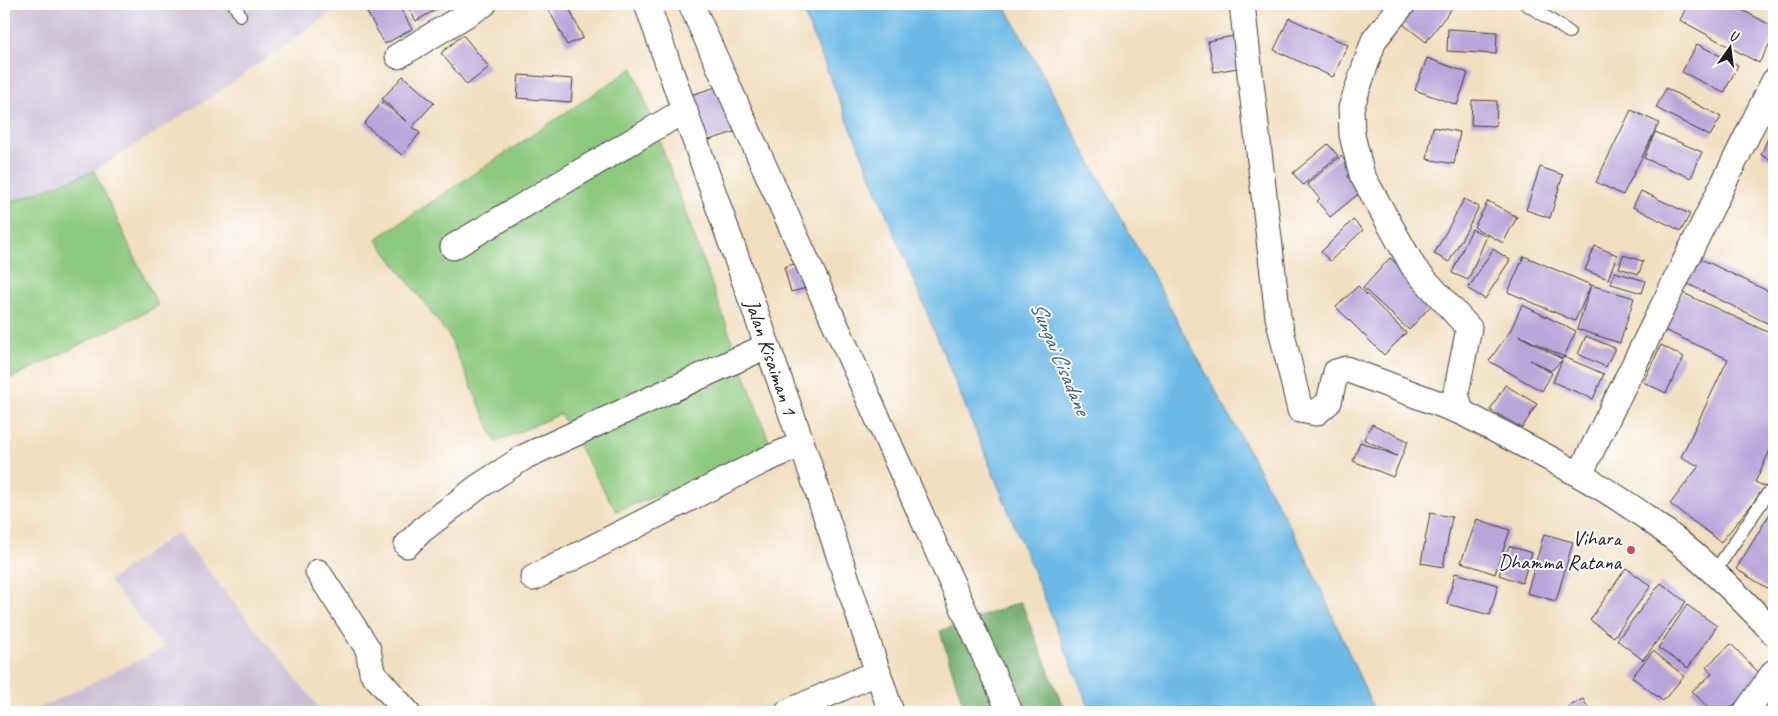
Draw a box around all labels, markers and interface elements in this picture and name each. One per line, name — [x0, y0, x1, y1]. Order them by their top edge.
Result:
north arrow — [1706, 22, 1756, 72]
text: U — [1728, 27, 1742, 46]
street label: Jalan Kisaiman 1 — [739, 295, 803, 420]
water label: Sungai Cisadane — [1024, 297, 1098, 422]
place label: Vihara Dhamma Ratana — [1498, 525, 1623, 575]
marker: Vihara Dhamma Ratana — [1625, 544, 1637, 556]

